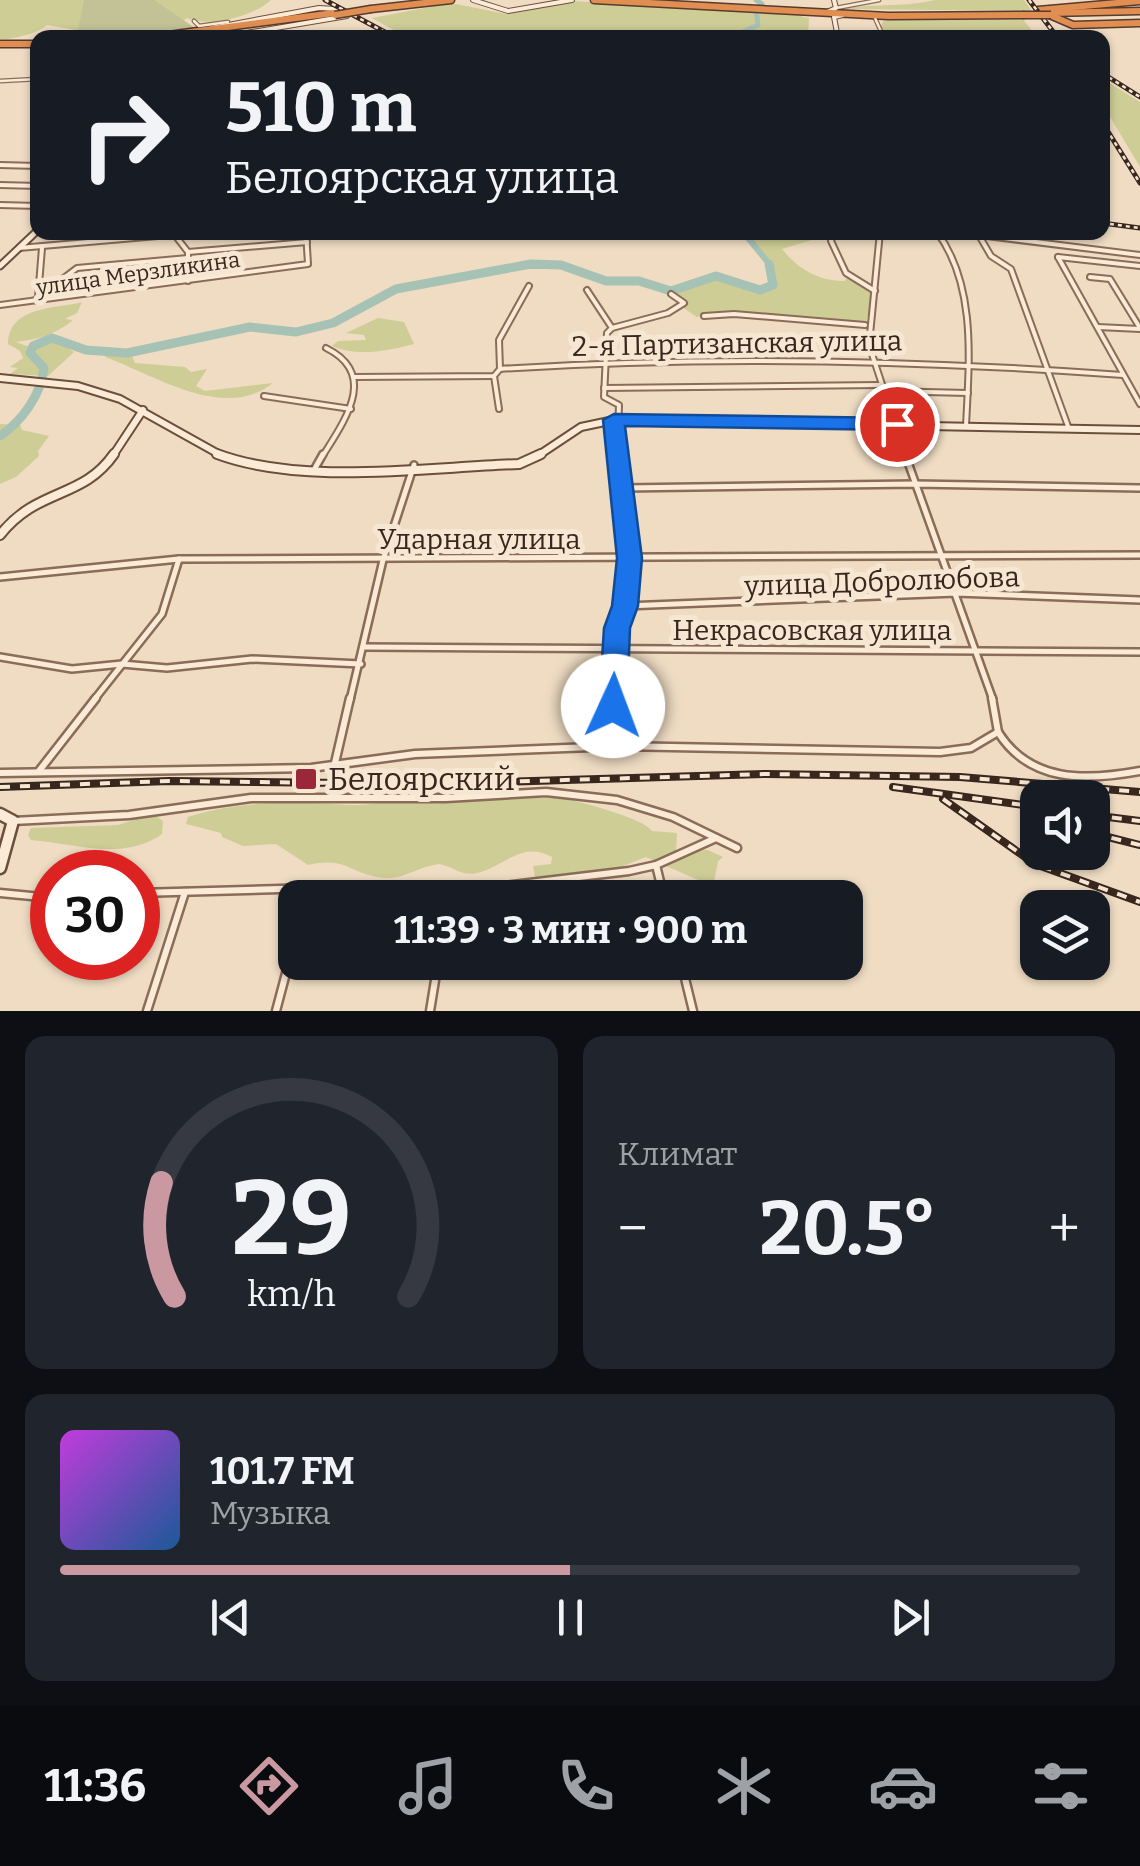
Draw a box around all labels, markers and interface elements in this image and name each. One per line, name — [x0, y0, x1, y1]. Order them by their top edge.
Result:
text: 510 m — [225, 66, 416, 150]
icon: right — [60, 70, 190, 200]
text: Белоярская улица — [225, 151, 619, 205]
street label: улица Мерзликина — [33, 246, 242, 301]
street label: 2-я Партизанская улица — [571, 324, 903, 363]
pin — [855, 382, 940, 467]
icon: arrive — [870, 397, 925, 452]
street label: Ударная улица — [377, 523, 581, 556]
street label: улица Добролюбова — [743, 560, 1020, 603]
street label: Некрасовская улица — [672, 614, 952, 647]
position arrow — [561, 654, 665, 758]
place label: Белоярский — [328, 760, 515, 798]
marker: Белоярский — [293, 766, 319, 792]
map controls — [1020, 780, 1110, 980]
button: sound — [1020, 780, 1110, 870]
speed limit sign: 30 — [30, 850, 160, 980]
button: layers — [1020, 890, 1110, 980]
text: 11:39 · 3 мин · 900 m — [394, 907, 747, 953]
text: Климат — [618, 1135, 737, 1173]
text: 29 — [231, 1157, 351, 1282]
text: 20.5° — [760, 1184, 937, 1274]
text: − — [618, 1196, 648, 1262]
text: + — [1049, 1196, 1080, 1262]
text: km/h — [247, 1273, 335, 1315]
text: 101.7 FM — [210, 1448, 355, 1494]
text: Музыка — [210, 1494, 331, 1532]
icon: previous — [203, 1590, 258, 1645]
icon: pause — [543, 1590, 598, 1645]
icon: next — [883, 1590, 938, 1645]
icon: directions — [234, 1751, 304, 1821]
icon: music — [393, 1751, 463, 1821]
icon: phone — [551, 1751, 621, 1821]
icon: climate — [709, 1751, 779, 1821]
icon: car — [868, 1751, 938, 1821]
icon: filters — [1026, 1751, 1096, 1821]
text: 11:36 — [44, 1759, 146, 1813]

